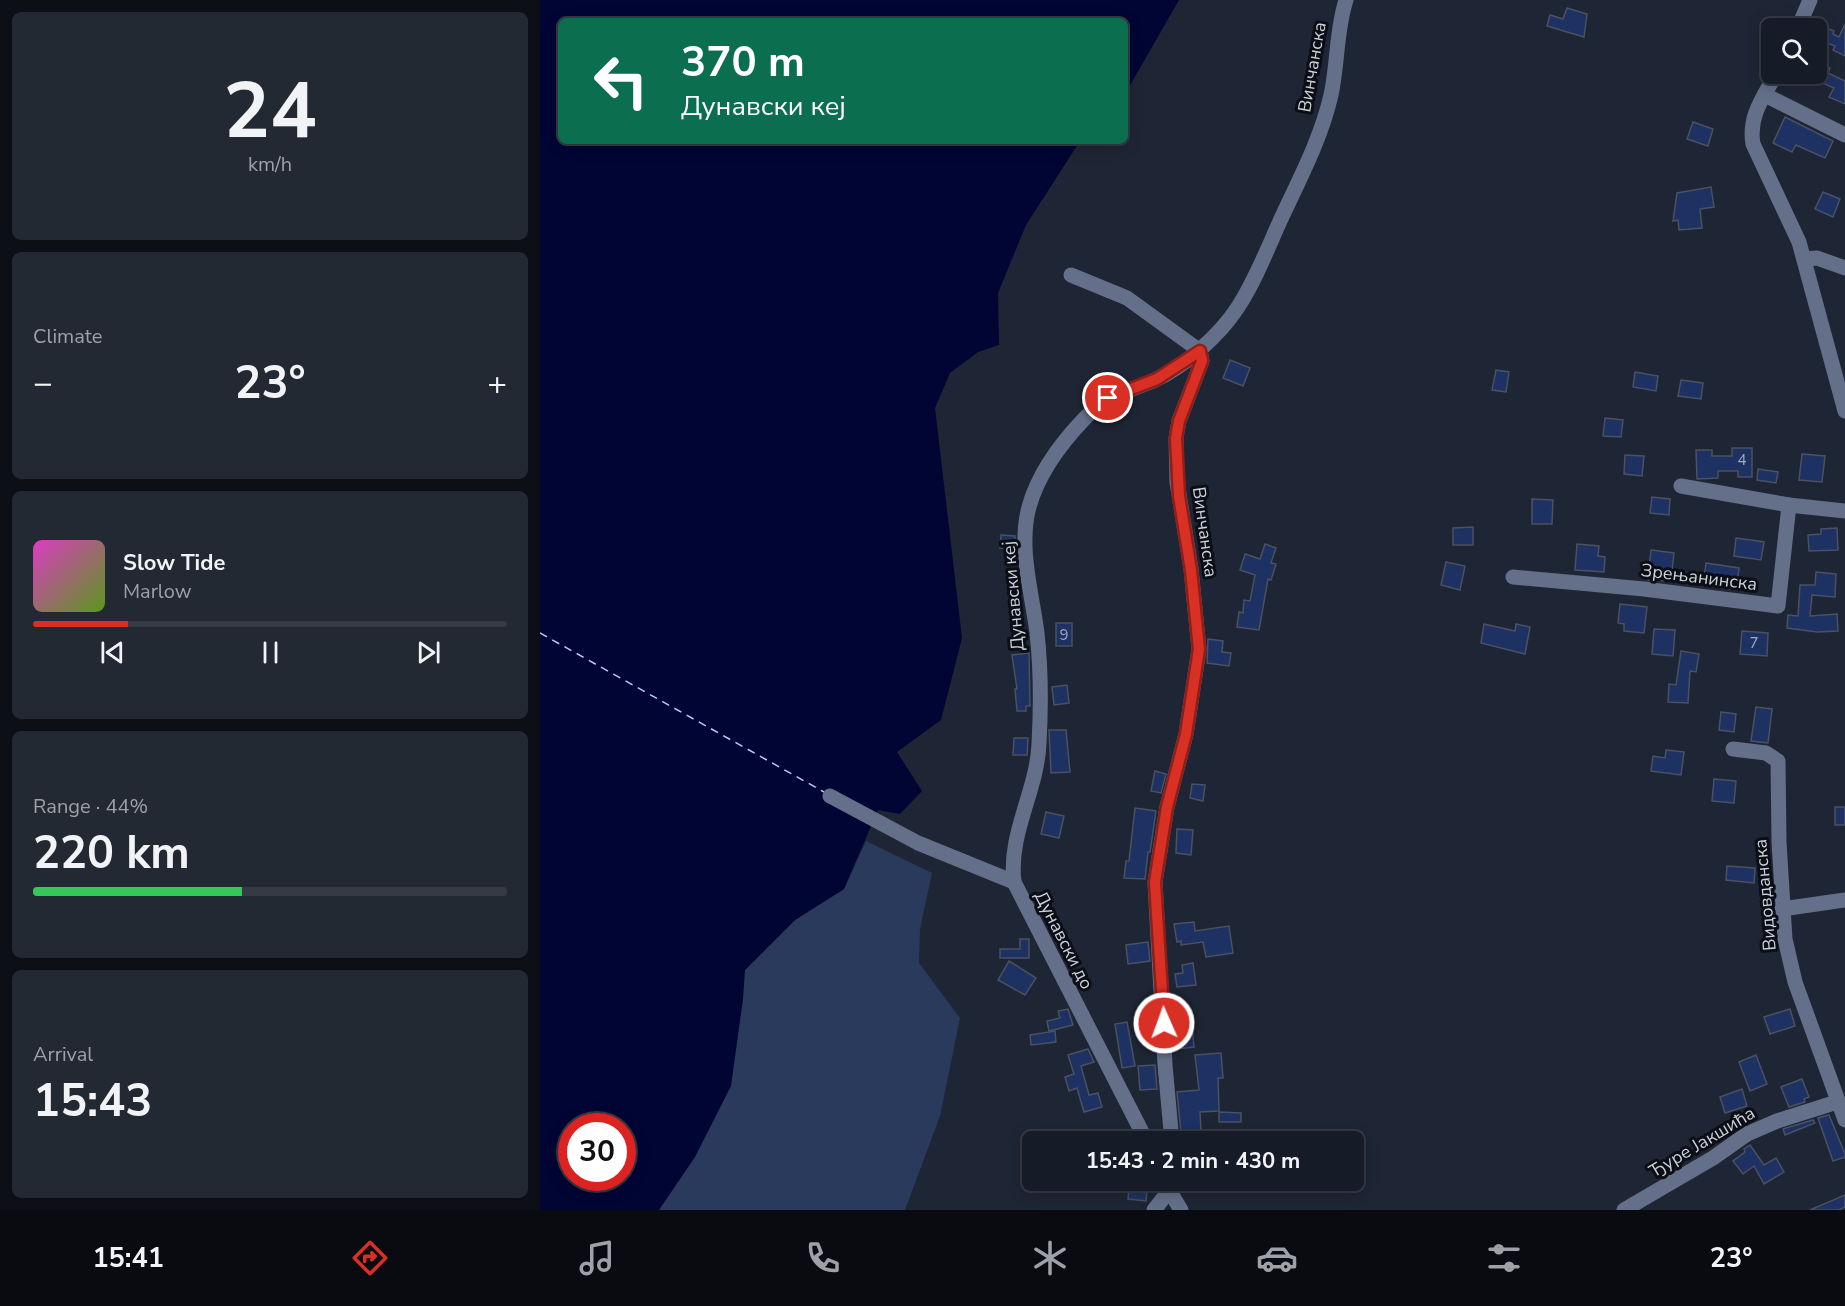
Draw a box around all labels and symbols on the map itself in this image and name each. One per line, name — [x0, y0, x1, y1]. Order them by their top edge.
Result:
street label: Винчанска — [1292, 20, 1332, 114]
pin — [1082, 372, 1133, 423]
house number: 4 — [1737, 450, 1747, 470]
street label: Винчанска — [1187, 485, 1223, 579]
street label: Дунавски кеј — [996, 540, 1030, 652]
street label: Зрењанинска — [1640, 558, 1758, 596]
house number: 9 — [1059, 625, 1069, 645]
house number: 7 — [1749, 633, 1759, 653]
street label: Видовданска — [1748, 838, 1782, 952]
street label: Дунавски до — [1029, 887, 1099, 993]
position arrow — [1132, 991, 1196, 1055]
street label: Ђуре Јакшића — [1645, 1101, 1759, 1183]
speed limit sign: 30 — [558, 1113, 636, 1191]

